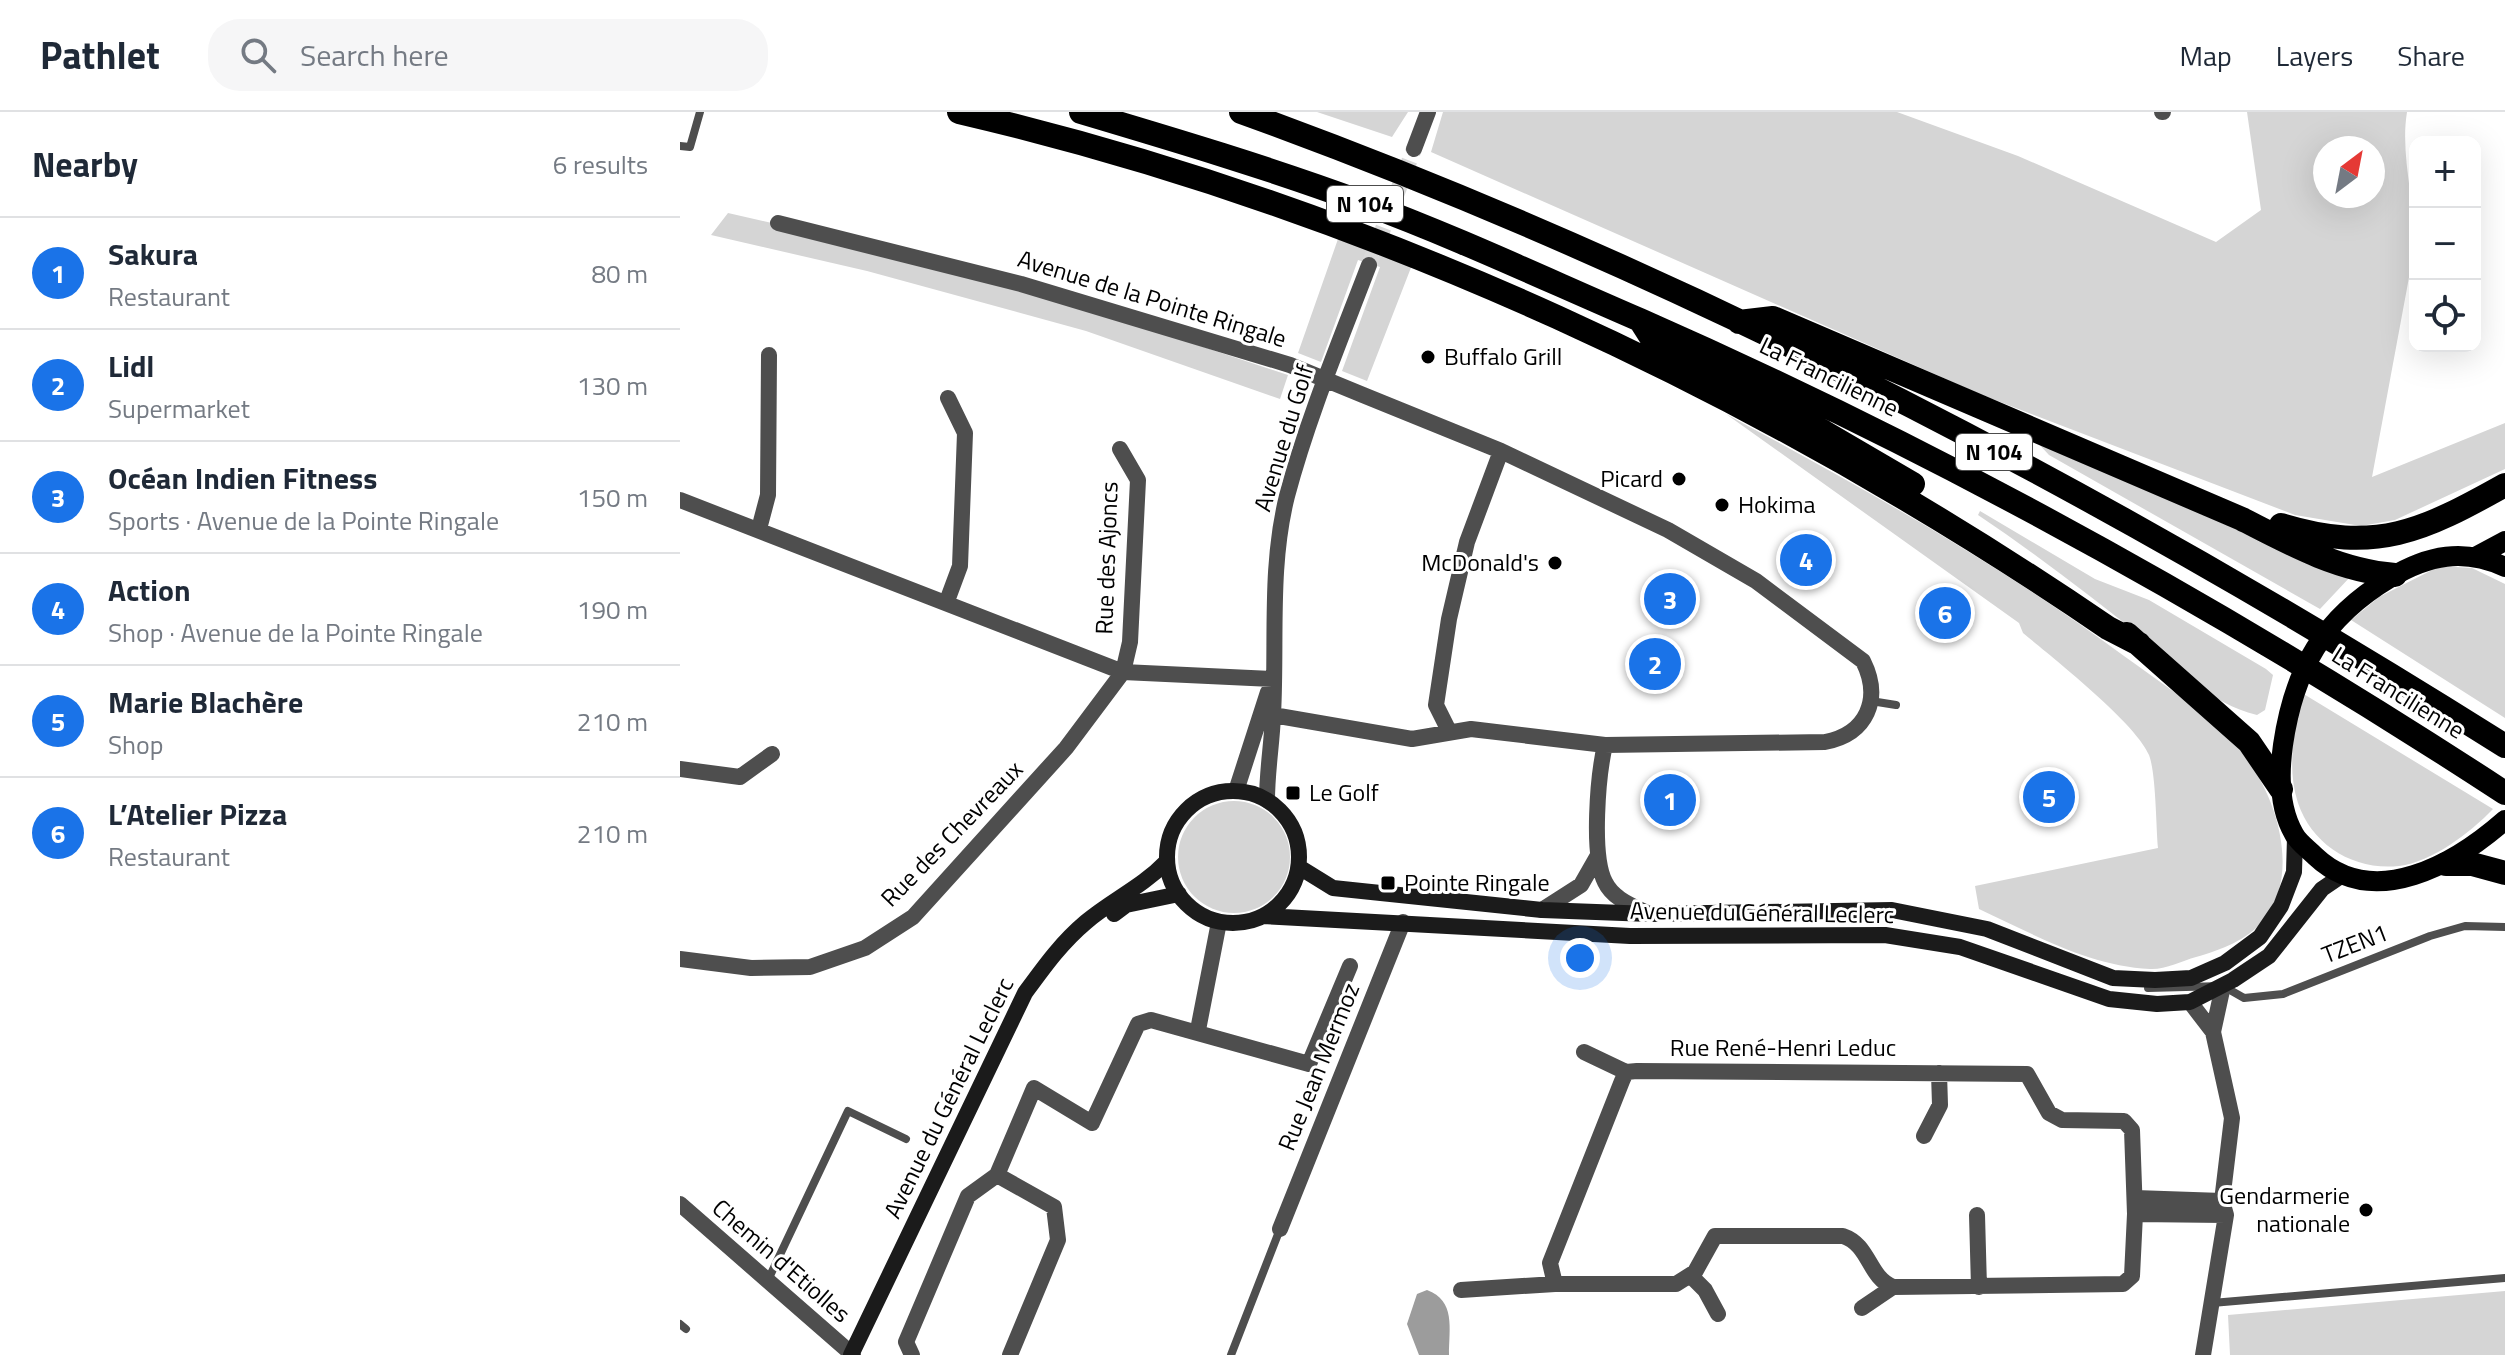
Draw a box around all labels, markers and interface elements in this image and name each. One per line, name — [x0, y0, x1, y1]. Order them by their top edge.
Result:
search box — [208, 19, 768, 91]
text: Pathlet — [40, 26, 160, 84]
text: Search here — [300, 32, 449, 78]
icon: search — [236, 33, 280, 77]
text: Map — [2179, 34, 2232, 77]
text: Layers — [2276, 34, 2353, 77]
text: Share — [2397, 34, 2465, 77]
north arrow — [2313, 136, 2385, 208]
map controls — [2409, 136, 2481, 352]
button: + — [2409, 136, 2481, 208]
text: Nearby — [32, 138, 138, 190]
text: 6 results — [553, 145, 648, 184]
road number: N 104 — [1327, 186, 1403, 222]
button: − — [2409, 208, 2481, 280]
text: Sakura — [108, 231, 198, 277]
street label: Avenue de la Pointe Ringale — [1014, 240, 1291, 356]
text: 1 — [51, 254, 65, 293]
text: 80 m — [591, 254, 648, 293]
text: Restaurant — [108, 277, 230, 316]
button: locate — [2409, 280, 2481, 352]
street label: La Francilienne — [1754, 327, 1905, 425]
place label: Buffalo Grill — [1444, 338, 1562, 374]
text: Lidl — [108, 343, 154, 389]
marker: Buffalo Grill — [1419, 348, 1437, 366]
street label: Avenue du Golf — [1244, 360, 1322, 516]
text: 2 — [51, 366, 65, 405]
text: 130 m — [577, 366, 648, 405]
text: Supermarket — [108, 389, 250, 428]
road number: N 104 — [1956, 434, 2032, 470]
text: Océan Indien Fitness — [108, 455, 377, 501]
place label: Picard — [1600, 460, 1663, 496]
marker: Picard — [1670, 470, 1688, 488]
text: 3 — [51, 478, 65, 517]
text: 150 m — [577, 478, 648, 517]
street label: Rue des Ajoncs — [1085, 481, 1127, 635]
place label: Hokima — [1738, 486, 1816, 522]
marker: Hokima — [1713, 496, 1731, 514]
text: Sports · Avenue de la Pointe Ringale — [108, 501, 499, 540]
pin: 4 — [1780, 530, 1832, 590]
place label: McDonald's — [1421, 544, 1539, 580]
marker: McDonald's — [1546, 554, 1564, 572]
text: Action — [108, 567, 191, 613]
pin: 3 — [1644, 569, 1696, 629]
pin: 6 — [1919, 583, 1971, 643]
text: 4 — [51, 590, 65, 629]
text: 190 m — [577, 590, 648, 629]
text: Shop · Avenue de la Pointe Ringale — [108, 613, 483, 652]
pin: 2 — [1629, 634, 1681, 694]
street label: La Francilienne — [2325, 637, 2472, 747]
text: Marie Blachère — [108, 679, 303, 725]
text: 5 — [51, 702, 65, 741]
text: 210 m — [577, 702, 648, 741]
text: Shop — [108, 725, 163, 764]
street label: Rue des Chevreaux — [872, 752, 1031, 915]
pin: 5 — [2023, 767, 2075, 827]
pin: 1 — [1644, 770, 1696, 830]
place label: Le Golf — [1309, 774, 1379, 810]
marker: Le Golf — [1284, 784, 1302, 802]
text: L’Atelier Pizza — [108, 791, 287, 837]
text: 6 — [51, 814, 65, 853]
text: 210 m — [577, 814, 648, 853]
text: Restaurant — [108, 837, 230, 876]
place label: Pointe Ringale — [1404, 864, 1550, 900]
marker: Pointe Ringale — [1379, 874, 1397, 892]
street label: Avenue du Général Leclerc — [1630, 892, 1894, 932]
street label: TZEN1 — [2316, 914, 2393, 972]
your location — [1560, 938, 1600, 978]
street label: Avenue du Général Leclerc — [874, 971, 1022, 1224]
street label: Rue Jean Mermoz — [1268, 977, 1368, 1156]
street label: Rue René-Henri Leduc — [1670, 1029, 1896, 1065]
place label: Gendarmerie nationale — [2219, 1177, 2350, 1241]
street label: Chemin d'Etiolles — [705, 1190, 859, 1331]
marker: Gendarmerie nationale — [2357, 1201, 2375, 1219]

